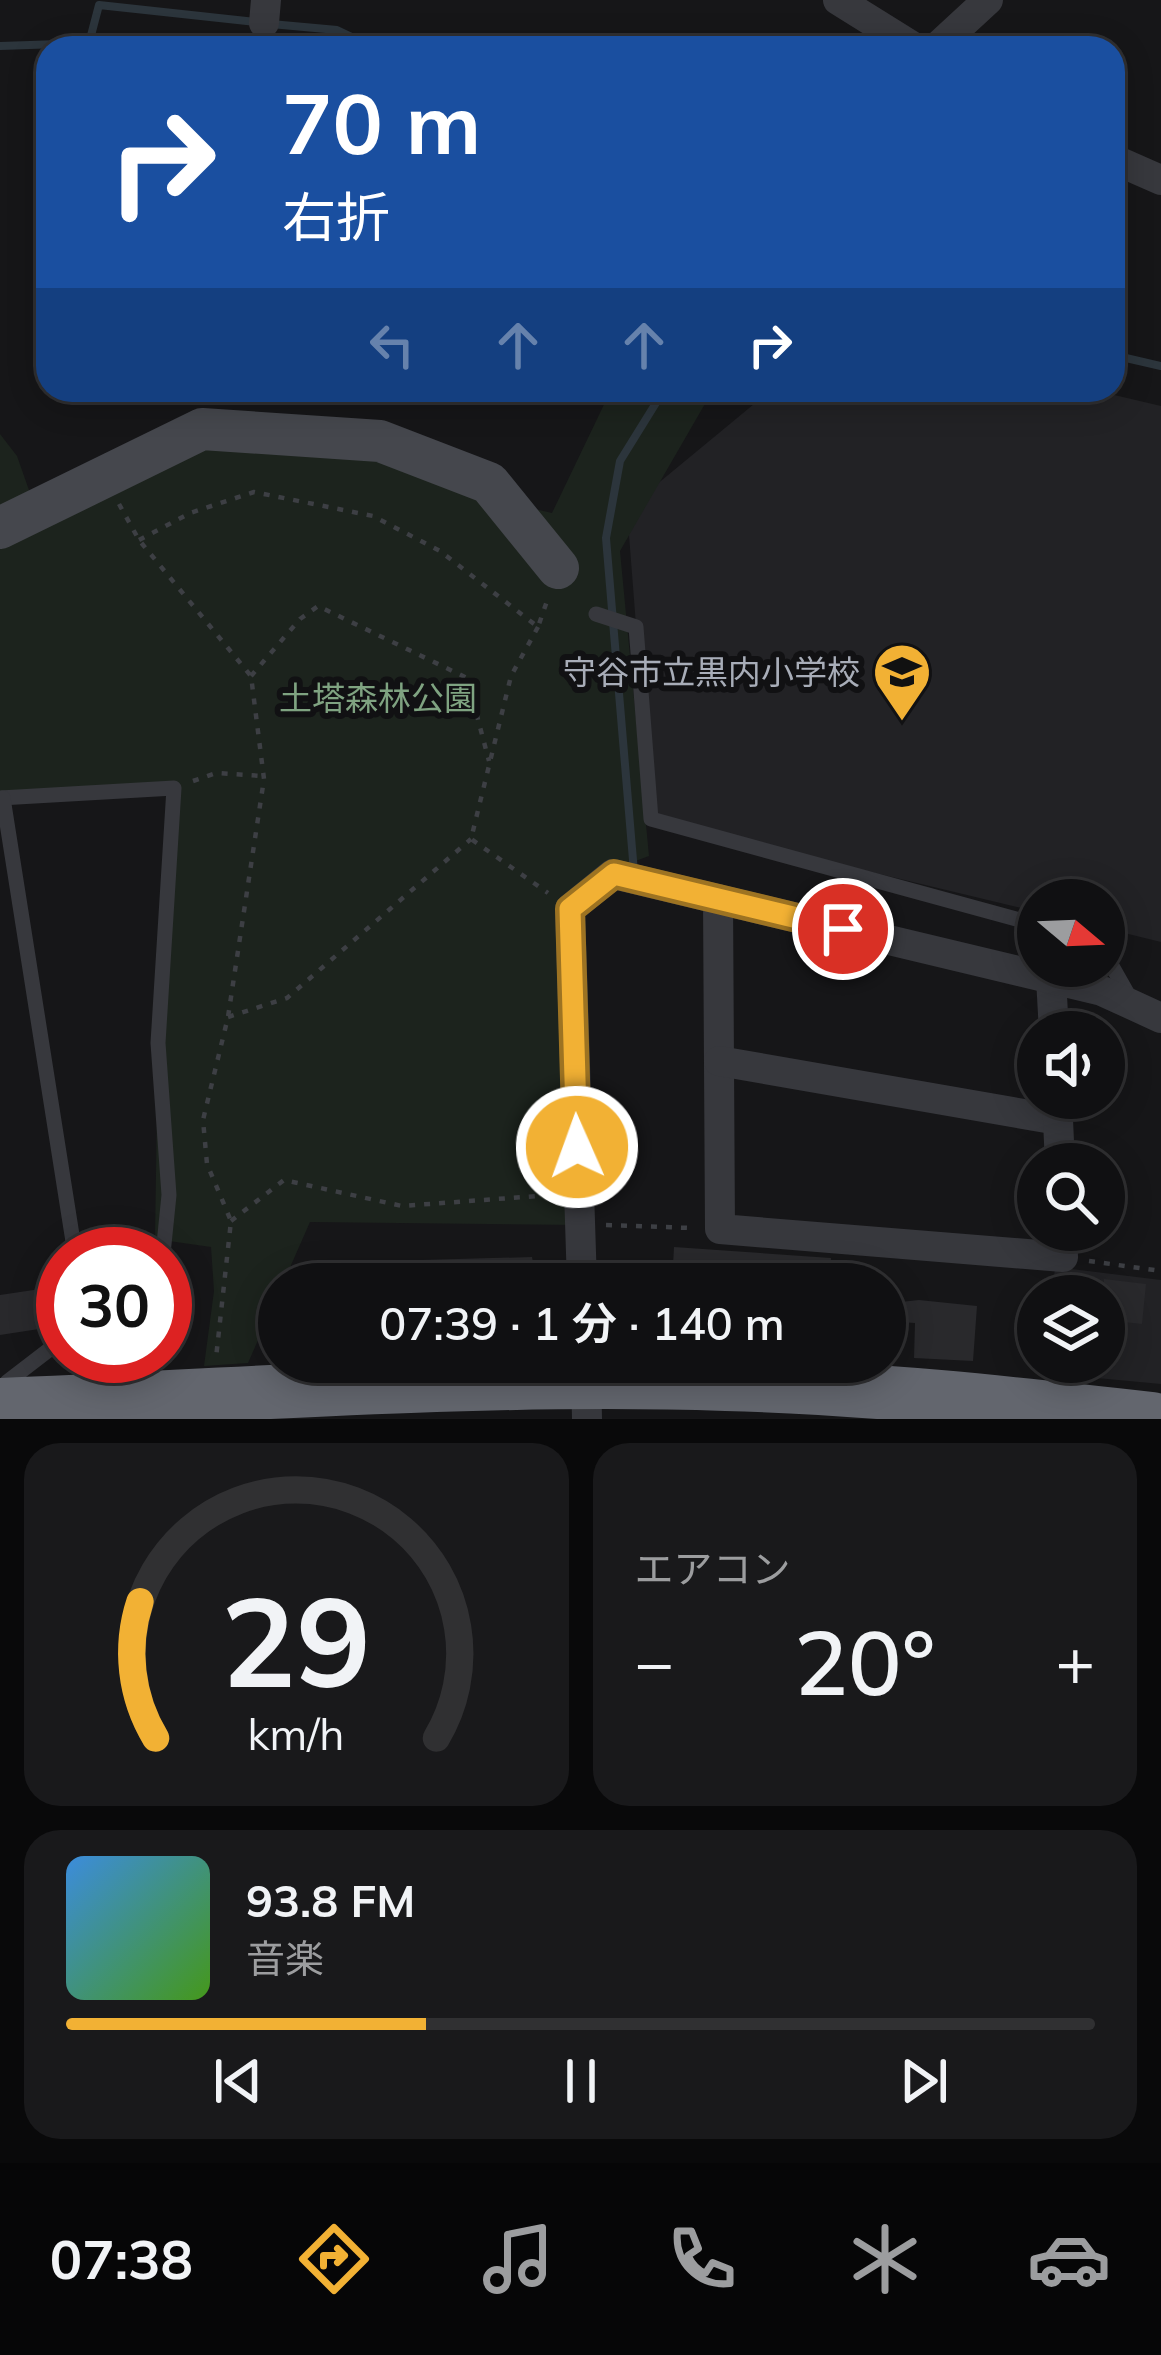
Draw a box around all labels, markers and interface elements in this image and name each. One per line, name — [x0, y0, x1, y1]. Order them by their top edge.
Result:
text: 70 m — [282, 70, 481, 175]
icon: right — [84, 84, 240, 240]
text: 右折 — [282, 183, 390, 251]
icon: left — [359, 312, 425, 378]
icon: ahead — [485, 312, 551, 378]
icon: ahead — [611, 312, 677, 378]
icon: right — [737, 312, 803, 378]
school or university icon: 守谷市立黒内小学校 — [871, 641, 933, 723]
place label: 守谷市立黒内小学校 — [563, 651, 860, 692]
park label: 土塔森林公園 — [279, 677, 477, 718]
pin — [792, 878, 894, 980]
north arrow — [1017, 879, 1125, 987]
map controls — [1017, 879, 1125, 1383]
icon: arrive — [810, 896, 876, 962]
button: sound — [1017, 1011, 1125, 1119]
position arrow — [514, 1084, 640, 1210]
button: search — [1017, 1143, 1125, 1251]
speed limit sign: 30 — [36, 1227, 192, 1383]
button: layers — [1017, 1275, 1125, 1383]
text: 07:39 · 1 分 · 140 m — [379, 1295, 785, 1351]
text: エアコン — [635, 1544, 791, 1593]
text: 29 — [221, 1562, 371, 1718]
text: 20° — [794, 1605, 936, 1718]
text: − — [635, 1620, 674, 1703]
text: + — [1055, 1620, 1095, 1703]
text: km/h — [248, 1706, 345, 1760]
text: 93.8 FM — [246, 1872, 415, 1928]
text: 音楽 — [246, 1934, 324, 1983]
icon: previous — [205, 2048, 271, 2114]
icon: pause — [548, 2048, 614, 2114]
icon: next — [891, 2048, 957, 2114]
icon: directions — [292, 2217, 376, 2301]
icon: music — [476, 2217, 560, 2301]
icon: phone — [660, 2217, 744, 2301]
icon: climate — [843, 2217, 927, 2301]
icon: car — [1027, 2217, 1111, 2301]
text: 07:38 — [50, 2225, 193, 2293]

